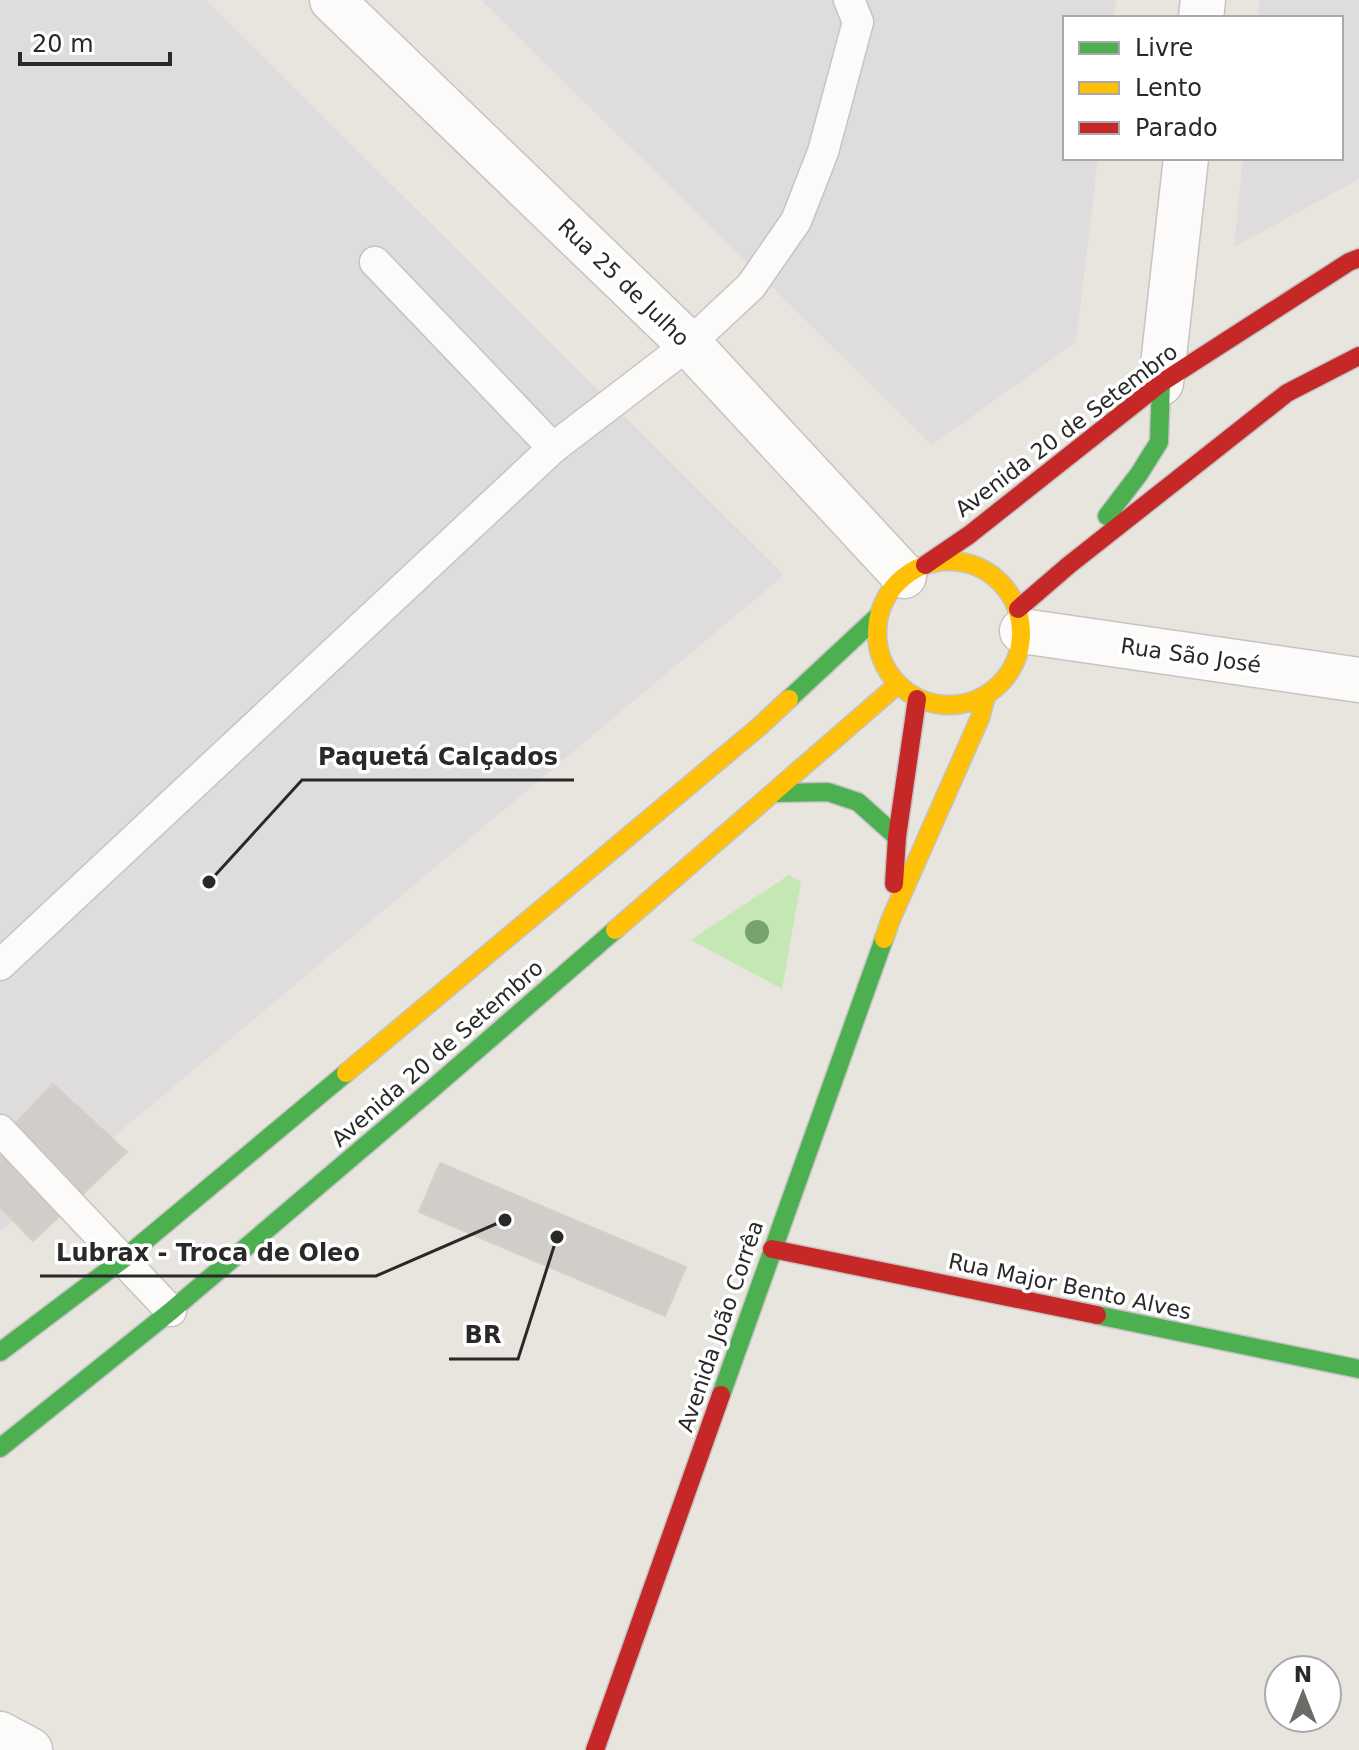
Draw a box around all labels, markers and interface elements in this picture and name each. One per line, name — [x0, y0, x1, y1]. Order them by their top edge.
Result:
scale bar — [20, 16, 170, 66]
legend — [1063, 16, 1343, 160]
text: 20 m — [32, 30, 94, 58]
text: Livre — [1135, 34, 1193, 62]
text: Lento — [1135, 74, 1202, 102]
text: Parado — [1135, 114, 1218, 142]
street label: Rua 25 de Julho — [553, 214, 694, 351]
street label: Avenida 20 de Setembro — [950, 339, 1182, 522]
street label: Rua São José — [1119, 633, 1263, 678]
callout: Paquetá Calçados — [302, 732, 574, 780]
text: Paquetá Calçados — [318, 743, 558, 771]
street label: Avenida 20 de Setembro — [327, 955, 548, 1152]
street label: Avenida João Corrêa — [673, 1217, 768, 1435]
callout: Lubrax - Troca de Oleo — [40, 1228, 376, 1276]
text: Lubrax - Troca de Oleo — [56, 1239, 360, 1267]
street label: Rua Major Bento Alves — [946, 1249, 1194, 1324]
callout: BR — [449, 1311, 518, 1359]
text: BR — [465, 1321, 501, 1349]
north arrow — [1263, 1654, 1343, 1734]
text: N — [1294, 1662, 1312, 1687]

